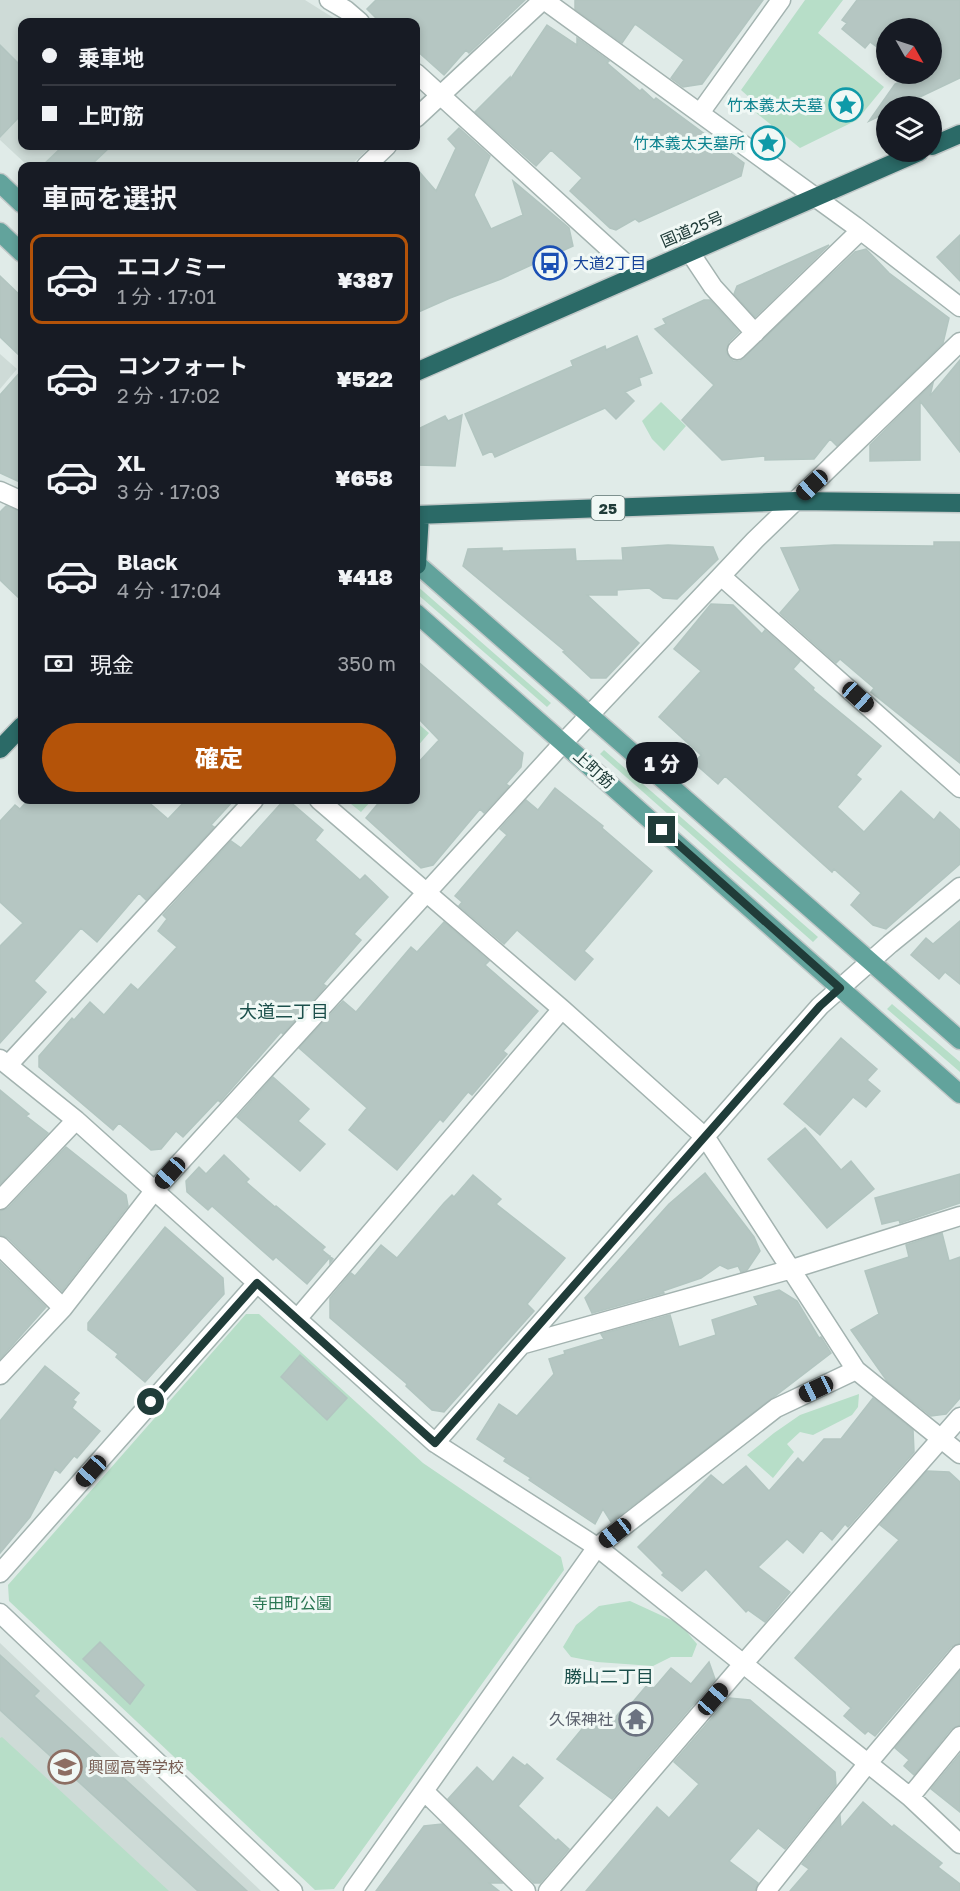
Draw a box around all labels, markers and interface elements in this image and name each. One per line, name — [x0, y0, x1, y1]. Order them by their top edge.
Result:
north arrow — [876, 18, 942, 84]
map controls — [876, 18, 942, 162]
text: 乗車地 — [78, 44, 144, 71]
place icon: 竹本義太夫墓 — [828, 87, 864, 123]
place label: 竹本義太夫墓 — [727, 95, 823, 115]
button: layers — [876, 96, 942, 162]
text: 上町筋 — [78, 102, 144, 129]
place icon: 竹本義太夫墓所 — [750, 125, 786, 161]
place label: 竹本義太夫墓所 — [633, 133, 745, 153]
text: 車両を選択 — [42, 182, 177, 214]
street label: 国道25号 — [657, 207, 727, 251]
bus stop icon: 大道2丁目 — [532, 245, 568, 281]
icon: car — [45, 252, 99, 306]
text: エコノミー — [117, 253, 227, 280]
place label: 大道2丁目 — [573, 253, 646, 273]
text: ¥387 — [337, 266, 393, 293]
text: 1 分 · 17:01 — [117, 284, 216, 308]
icon: car — [45, 351, 99, 405]
text: コンフォート — [117, 352, 248, 379]
text: ¥522 — [336, 365, 393, 392]
text: 2 分 · 17:02 — [117, 383, 220, 407]
text: XL — [117, 449, 145, 476]
icon: car — [45, 450, 99, 504]
text: ¥658 — [335, 464, 393, 491]
car — [793, 466, 831, 504]
text: 3 分 · 17:03 — [117, 479, 220, 503]
road number: 25 — [592, 496, 624, 520]
text: Black — [117, 548, 178, 575]
icon: car — [45, 549, 99, 603]
text: ¥418 — [337, 563, 393, 590]
text: 4 分 · 17:04 — [117, 578, 221, 602]
icon: cash — [42, 647, 75, 680]
text: 現金 — [90, 651, 134, 678]
text: 350 m — [338, 651, 396, 675]
car — [839, 678, 877, 716]
button: 確定 — [42, 723, 396, 792]
callout: 1 分 — [626, 743, 698, 785]
street label: 上町筋 — [569, 746, 619, 792]
text: 1 分 — [644, 751, 680, 775]
route end — [648, 816, 675, 843]
district label: 大道二丁目 — [239, 1000, 329, 1022]
car — [151, 1154, 189, 1192]
car — [796, 1373, 836, 1405]
route start — [137, 1388, 164, 1415]
car — [72, 1452, 110, 1490]
car — [595, 1515, 635, 1551]
park label: 寺田町公園 — [252, 1593, 332, 1613]
district label: 勝山二丁目 — [564, 1665, 654, 1687]
car — [694, 1680, 732, 1718]
temple icon: 久保神社 — [618, 1701, 654, 1737]
place label: 久保神社 — [549, 1709, 613, 1729]
school or university icon: 興國高等学校 — [47, 1749, 83, 1785]
place label: 興國高等学校 — [88, 1757, 184, 1777]

